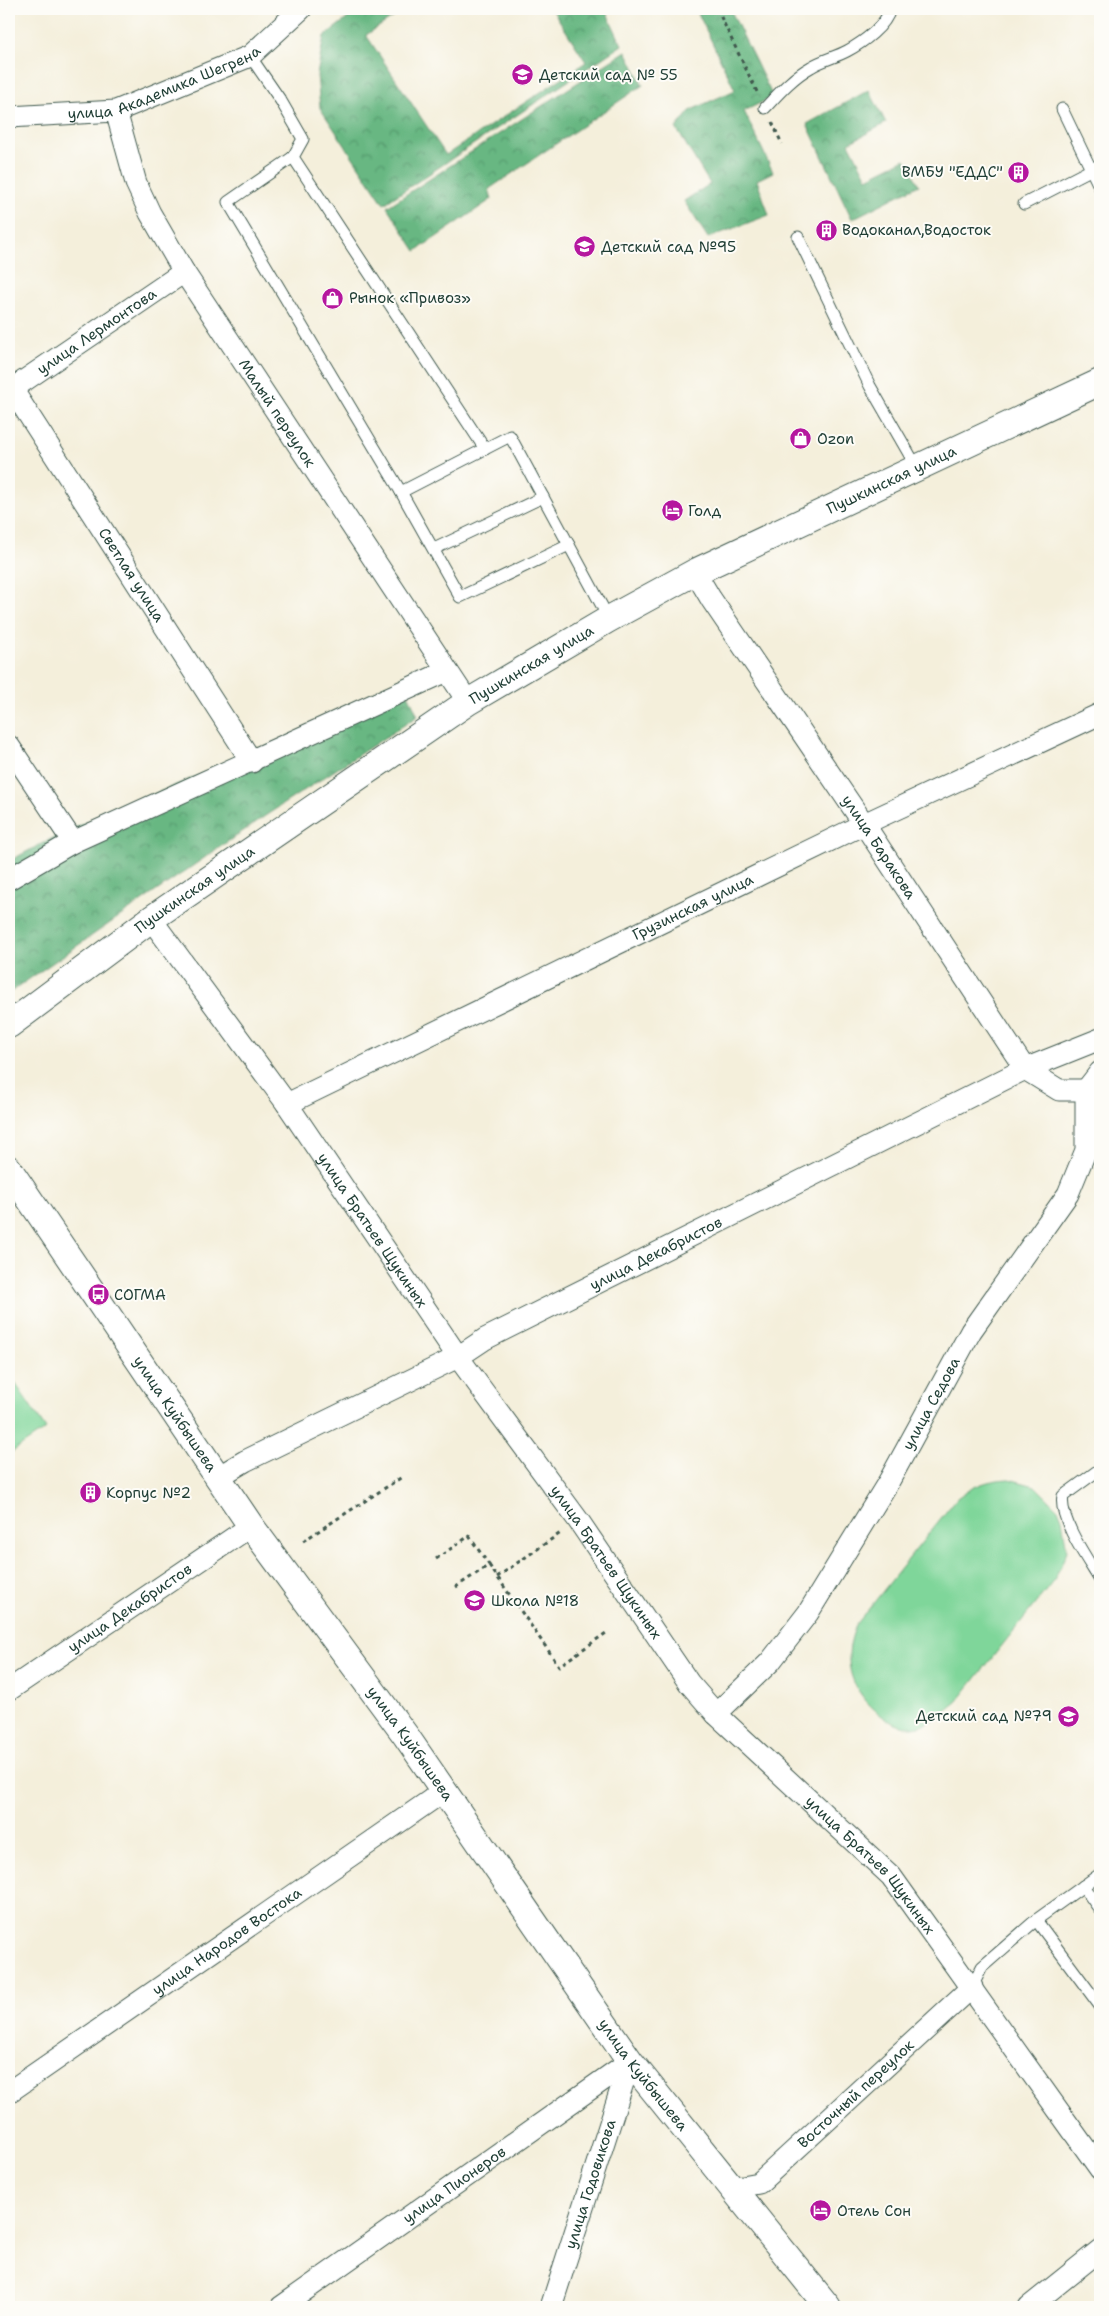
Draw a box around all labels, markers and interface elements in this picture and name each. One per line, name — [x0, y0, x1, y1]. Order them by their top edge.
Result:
street label: улица Академика Шегрена — [67, 41, 265, 124]
school or university icon: Детский сад № 55 — [511, 63, 535, 87]
place label: Детский сад № 55 — [539, 65, 678, 85]
building icon: ВМБУ "ЕДДС" — [1007, 160, 1031, 184]
place label: ВМБУ "ЕДДС" — [902, 162, 1003, 182]
building icon: Водоканал,Водосток — [814, 218, 838, 242]
place label: Водоканал,Водосток — [842, 220, 991, 240]
school or university icon: Детский сад №95 — [573, 235, 597, 259]
place label: Детский сад №95 — [601, 237, 736, 257]
street label: улица Лермонтова — [33, 283, 161, 379]
shop icon: Рынок «Привоз» — [321, 286, 345, 310]
place label: Рынок «Привоз» — [349, 288, 471, 308]
street label: Малый переулок — [234, 355, 320, 471]
shop icon: Ozon — [789, 427, 813, 451]
place label: Ozon — [817, 429, 854, 449]
street label: Пушкинская улица — [823, 441, 960, 519]
hotel icon: Голд — [660, 499, 684, 523]
place label: Голд — [688, 501, 722, 521]
street label: Светлая улица — [94, 524, 170, 626]
street label: Пушкинская улица — [466, 620, 598, 709]
street label: улица Баракова — [837, 791, 921, 904]
street label: Пушкинская улица — [131, 841, 259, 938]
street label: Грузинская улица — [629, 869, 757, 945]
street label: улица Братьев Щукиных — [313, 1149, 432, 1312]
street label: улица Декабристов — [586, 1212, 726, 1295]
bus stop icon: СОГМА — [86, 1283, 110, 1307]
place label: СОГМА — [114, 1285, 166, 1305]
street label: улица Куйбышева — [129, 1352, 222, 1477]
street label: улица Седова — [898, 1353, 965, 1454]
building icon: Корпус №2 — [78, 1481, 102, 1505]
street label: улица Братьев Щукиных — [546, 1481, 666, 1643]
place label: Корпус №2 — [106, 1483, 191, 1503]
street label: улица Декабристов — [64, 1559, 196, 1657]
school or university icon: Школа №18 — [463, 1589, 487, 1613]
place label: Школа №18 — [491, 1591, 579, 1611]
street label: улица Куйбышева — [363, 1682, 458, 1806]
school or university icon: Детский сад №79 — [1056, 1704, 1080, 1728]
place label: Детский сад №79 — [916, 1706, 1052, 1726]
street label: улица Братьев Щукиных — [801, 1791, 939, 1938]
street label: улица Народов Востока — [148, 1882, 306, 2000]
street label: улица Куйбышева — [594, 2015, 693, 2136]
street label: Восточный переулок — [793, 2035, 918, 2153]
street label: улица Годовикова — [560, 2116, 621, 2251]
street label: улица Пионеров — [399, 2142, 510, 2228]
hotel icon: Отель Сон — [809, 2199, 833, 2223]
place label: Отель Сон — [837, 2201, 911, 2221]

